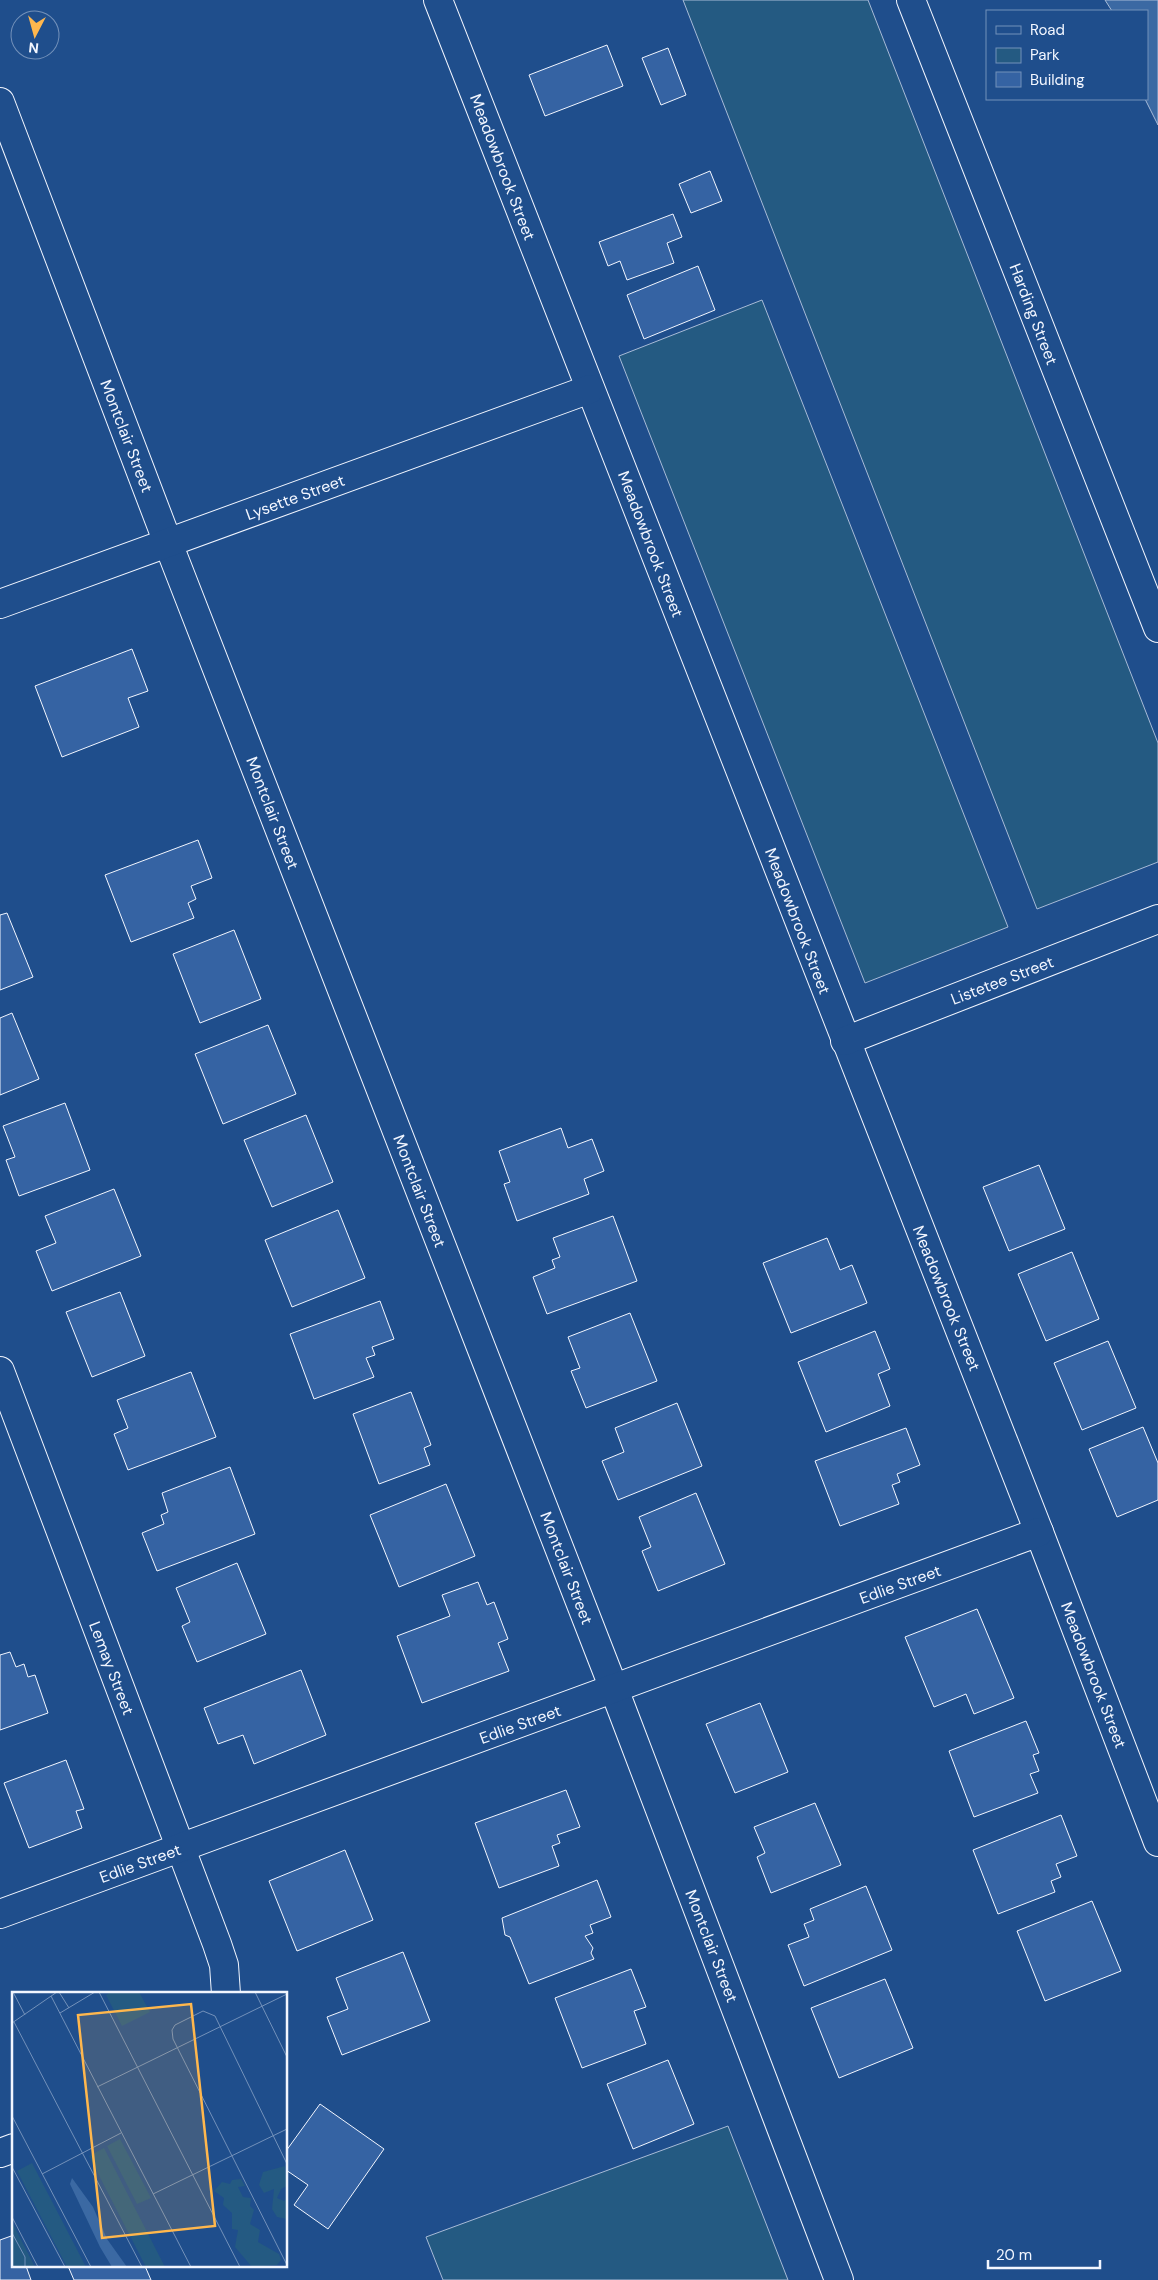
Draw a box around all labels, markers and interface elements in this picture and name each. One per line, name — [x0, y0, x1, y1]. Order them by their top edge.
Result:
north arrow — [10, 10, 60, 60]
legend — [986, 10, 1148, 100]
text: Road — [1030, 20, 1065, 40]
text: N — [28, 38, 40, 57]
text: Park — [1030, 45, 1060, 65]
text: Building — [1030, 70, 1085, 90]
street label: Meadowbrook Street — [465, 91, 540, 243]
street label: Harding Street — [1005, 261, 1062, 368]
street label: Montclair Street — [95, 377, 158, 495]
street label: Meadowbrook Street — [613, 468, 688, 620]
street label: Lysette Street — [243, 470, 348, 525]
street label: Montclair Street — [241, 754, 304, 872]
street label: Meadowbrook Street — [760, 845, 835, 997]
street label: Listetee Street — [948, 951, 1057, 1010]
street label: Montclair Street — [388, 1132, 451, 1250]
street label: Meadowbrook Street — [908, 1222, 985, 1374]
street label: Montclair Street — [535, 1509, 598, 1627]
street label: Edlie Street — [857, 1560, 944, 1609]
street label: Meadowbrook Street — [1056, 1599, 1131, 1751]
street label: Lemay Street — [84, 1618, 139, 1718]
street label: Edlie Street — [477, 1700, 564, 1749]
street label: Edlie Street — [97, 1839, 184, 1888]
street label: Montclair Street — [680, 1887, 743, 2005]
inset map — [12, 1992, 288, 2268]
scale bar — [988, 2238, 1100, 2270]
text: 20 m — [996, 2245, 1032, 2265]

